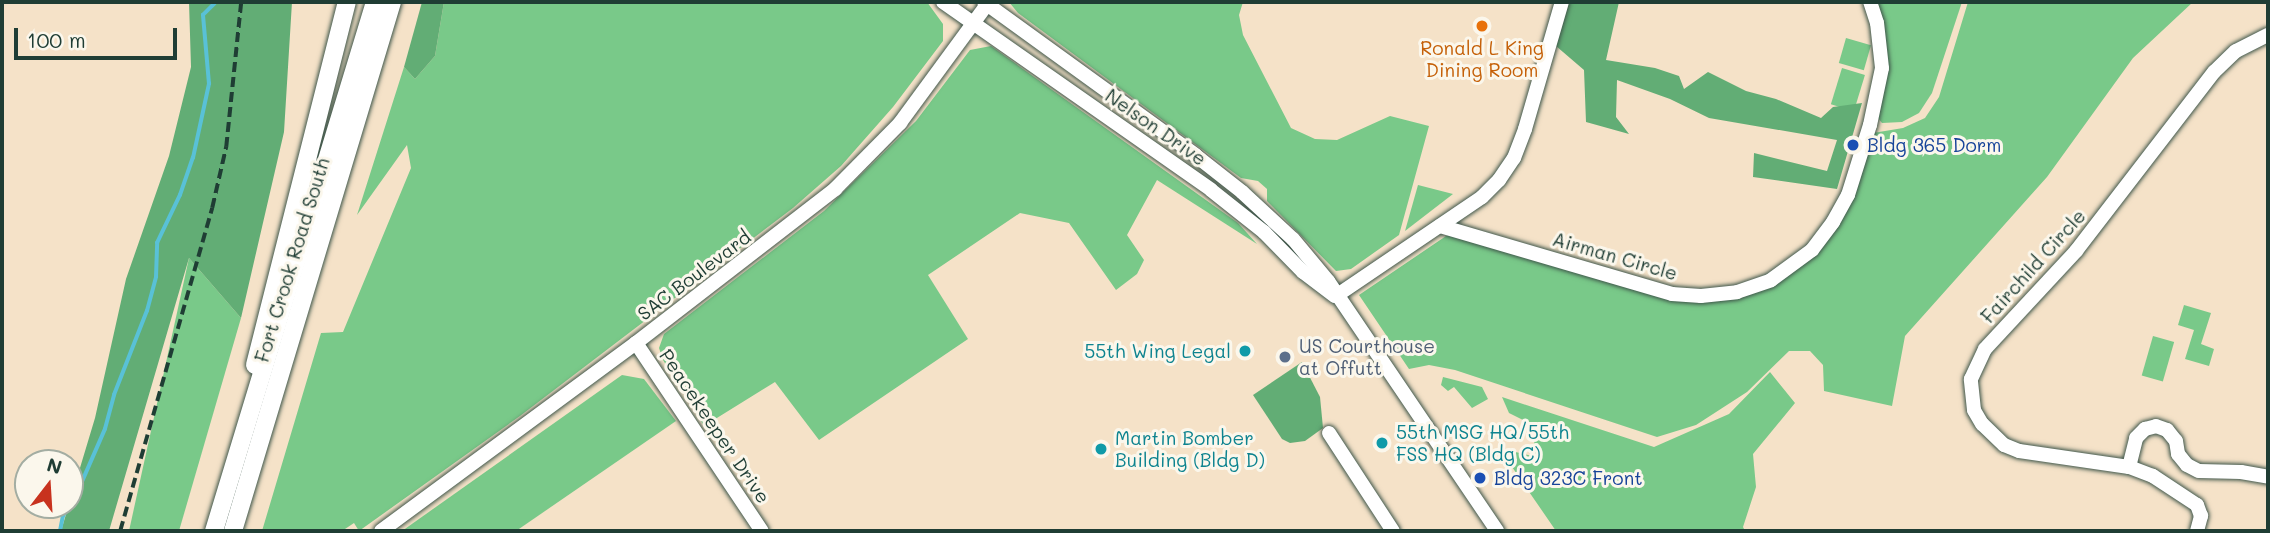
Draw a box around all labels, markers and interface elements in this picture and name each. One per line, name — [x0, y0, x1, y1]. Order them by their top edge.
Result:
scale bar — [18, 14, 180, 58]
marker: Ronald L King Dining Room — [1474, 18, 1490, 34]
text: 100 m — [27, 26, 86, 53]
place label: Ronald L King Dining Room — [1420, 37, 1544, 81]
street label: Nelson Drive — [1101, 84, 1211, 170]
place label: Bldg 365 Dorm — [1867, 134, 2001, 156]
marker: Bldg 365 Dorm — [1845, 137, 1861, 153]
street label: Fort Crook Road South — [250, 155, 334, 365]
street label: Fairchild Circle — [1976, 204, 2090, 328]
street label: SAC Boulevard — [633, 225, 755, 325]
street label: Airman Circle — [1550, 227, 1680, 285]
place label: US Courthouse at Offutt — [1299, 335, 1435, 379]
place label: 55th Wing Legal — [1084, 340, 1231, 362]
marker: 55th Wing Legal — [1237, 343, 1253, 359]
street label: Peacekeeper Drive — [655, 345, 775, 507]
marker: US Courthouse at Offutt — [1277, 349, 1293, 365]
place label: 55th MSG HQ/55th FSS HQ (Bldg C) — [1396, 421, 1569, 465]
place label: Martin Bomber Building (Bldg D) — [1115, 427, 1265, 471]
marker: 55th MSG HQ/55th FSS HQ (Bldg C) — [1374, 435, 1390, 451]
marker: Martin Bomber Building (Bldg D) — [1093, 441, 1109, 457]
north arrow — [14, 449, 84, 519]
text: N — [44, 451, 65, 479]
place label: Bldg 323C Front — [1494, 467, 1643, 489]
marker: Bldg 323C Front — [1472, 470, 1488, 486]

